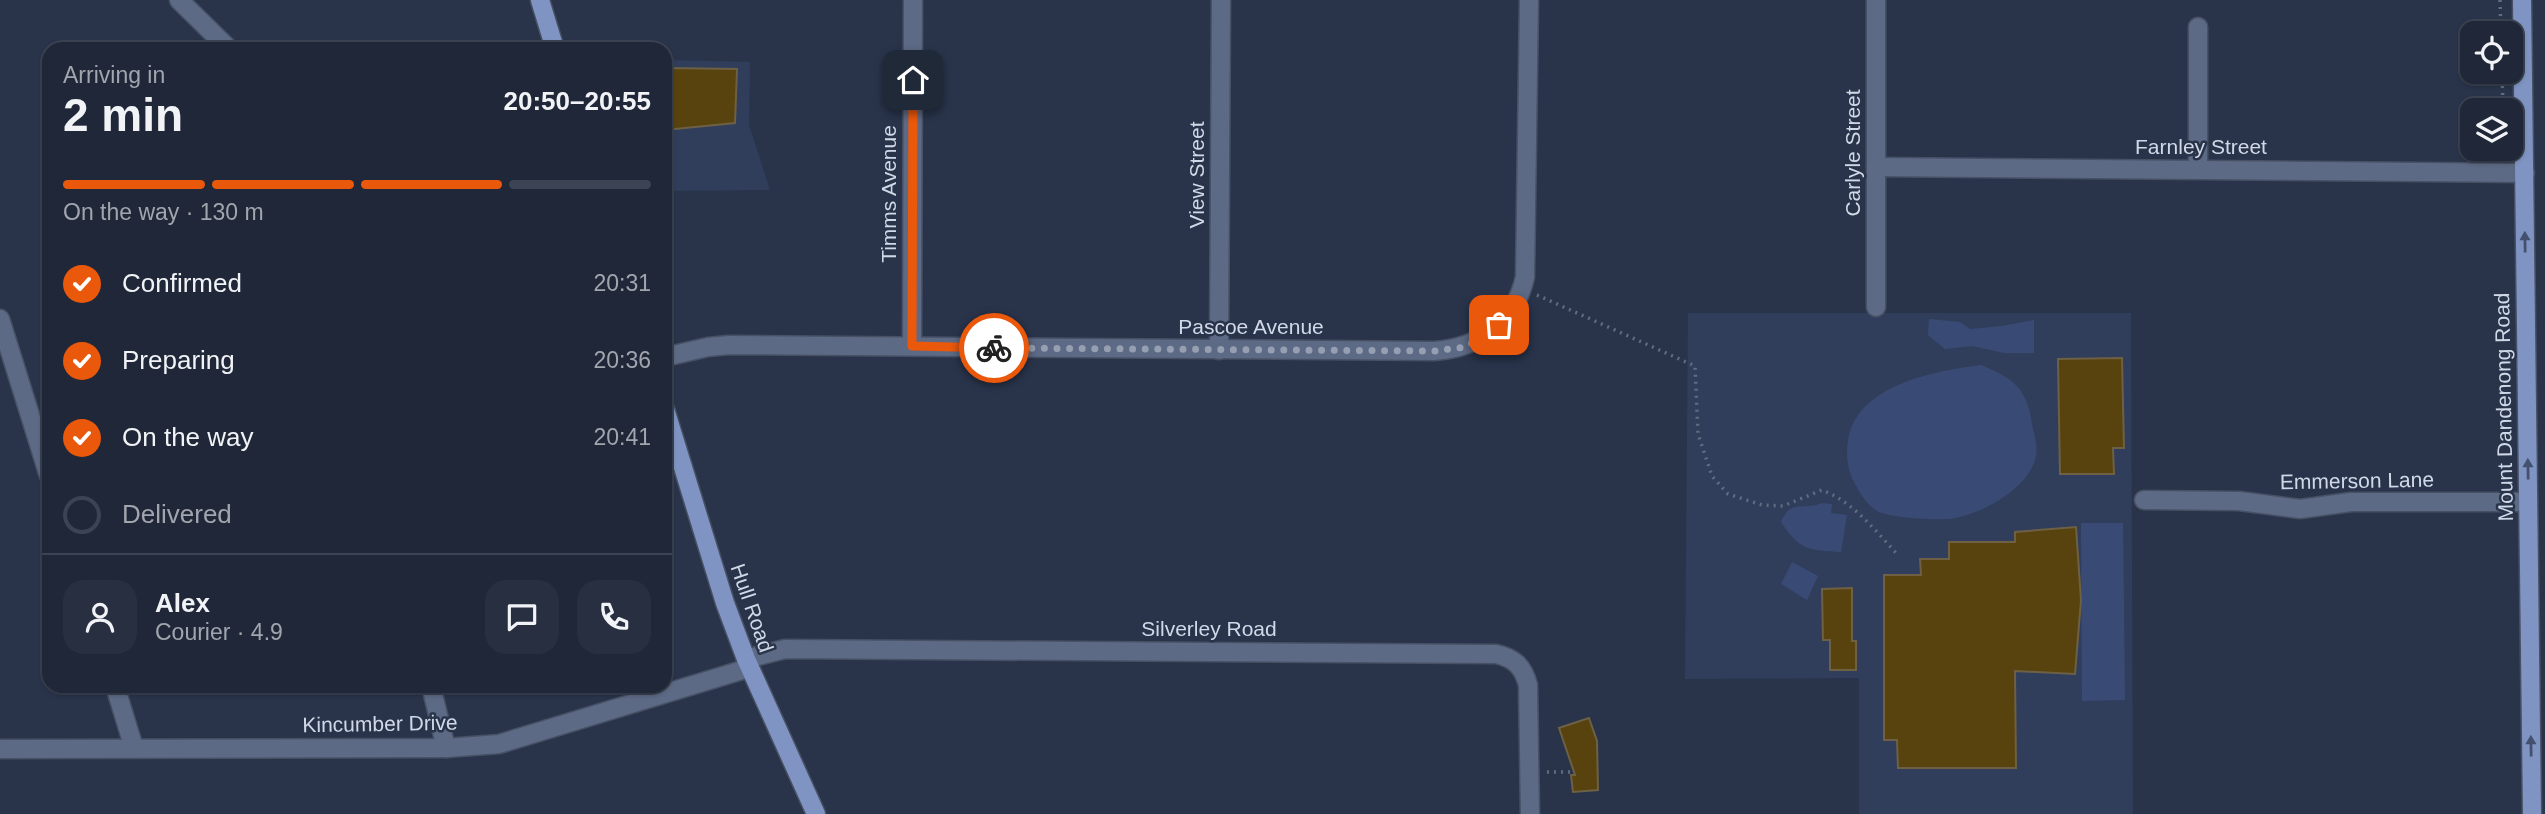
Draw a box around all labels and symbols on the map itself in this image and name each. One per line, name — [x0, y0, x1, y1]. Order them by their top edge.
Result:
pin — [883, 50, 943, 110]
street label: Carlyle Street — [1841, 89, 1864, 217]
street label: View Street — [1185, 121, 1208, 229]
street label: Timms Avenue — [877, 125, 900, 263]
street label: Farnley Street — [2135, 135, 2267, 158]
one-way arrow — [2519, 231, 2531, 253]
street label: Mount Dandenong Road — [2490, 292, 2517, 522]
pin — [1469, 295, 1529, 355]
courier — [959, 313, 1029, 383]
street label: Pascoe Avenue — [1178, 315, 1324, 338]
one-way arrow — [2522, 458, 2534, 480]
street label: Emmerson Lane — [2280, 468, 2434, 493]
street label: Hull Road — [727, 560, 778, 655]
street label: Silverley Road — [1141, 617, 1277, 640]
street label: Kincumber Drive — [302, 711, 458, 736]
one-way arrow — [2525, 735, 2537, 757]

